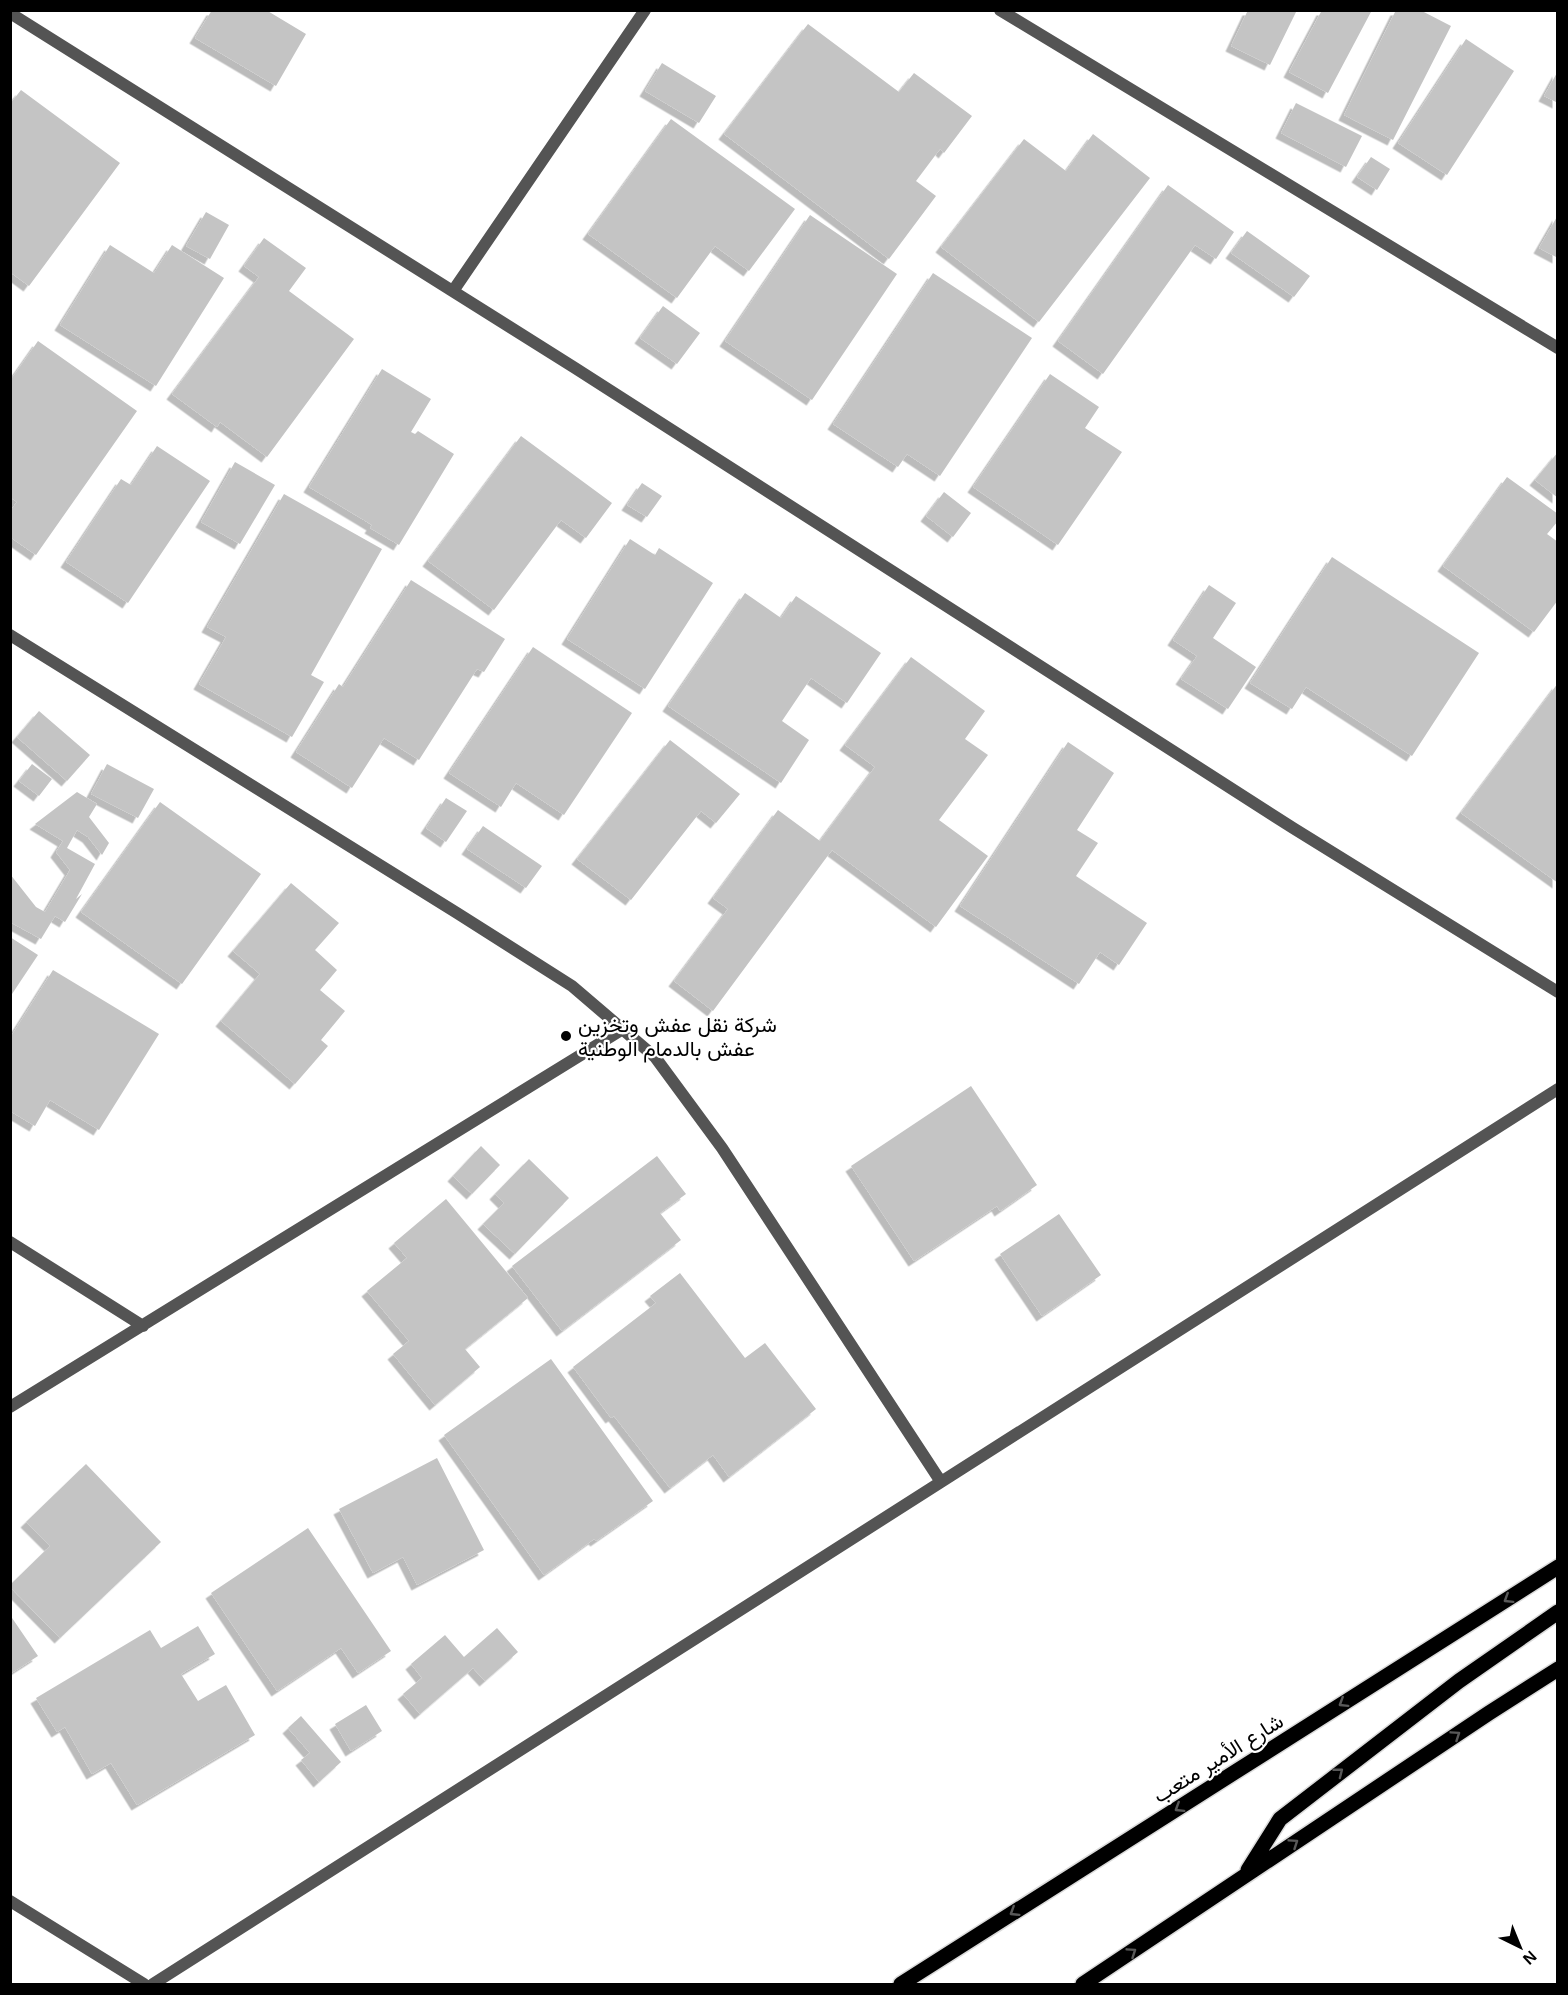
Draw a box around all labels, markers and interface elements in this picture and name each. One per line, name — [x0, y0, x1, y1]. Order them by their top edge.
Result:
place label: شركة نقل عفش وتخزين عفش بالدمام الوطنية — [578, 1013, 777, 1063]
marker: شركة نقل عفش وتخزين عفش بالدمام الوطنية — [559, 1029, 573, 1043]
one-way arrow — [1504, 1591, 1514, 1603]
one-way arrow — [1339, 1696, 1350, 1707]
street label: شارع الأمير متعب — [1149, 1709, 1289, 1810]
one-way arrow — [1449, 1731, 1460, 1742]
one-way arrow — [1333, 1768, 1344, 1779]
one-way arrow — [1175, 1800, 1185, 1812]
one-way arrow — [1287, 1839, 1298, 1850]
one-way arrow — [1010, 1905, 1020, 1917]
north arrow — [1490, 1917, 1550, 1977]
text: N — [1520, 1947, 1540, 1968]
one-way arrow — [1125, 1948, 1136, 1959]

